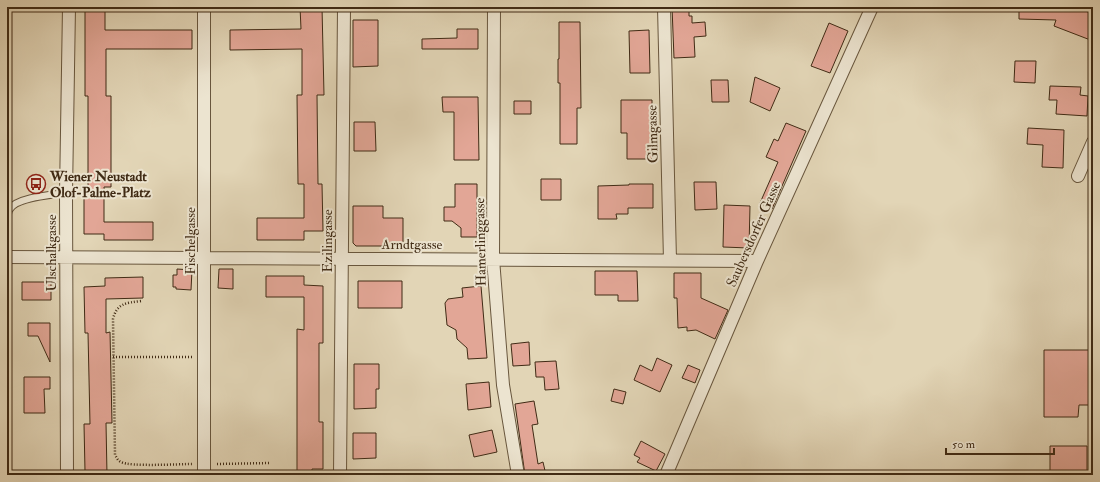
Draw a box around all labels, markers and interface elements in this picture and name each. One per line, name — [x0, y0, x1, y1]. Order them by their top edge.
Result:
street label: Gilmgasse — [643, 105, 662, 163]
place label: Wiener Neustadt Olof-Palme-Platz — [49, 168, 151, 201]
bus stop icon: Wiener Neustadt Olof-Palme-Platz — [25, 173, 47, 195]
street label: Saubersdorfer Gasse — [723, 179, 784, 290]
street label: Hamerlinggasse — [471, 197, 490, 286]
street label: Fischelgasse — [182, 207, 199, 275]
street label: Ezilingasse — [319, 209, 336, 273]
street label: Ulschalkgasse — [43, 214, 60, 292]
street label: Arndtgasse — [381, 236, 443, 253]
scale bar — [946, 430, 1054, 456]
text: 50 m — [952, 437, 976, 452]

